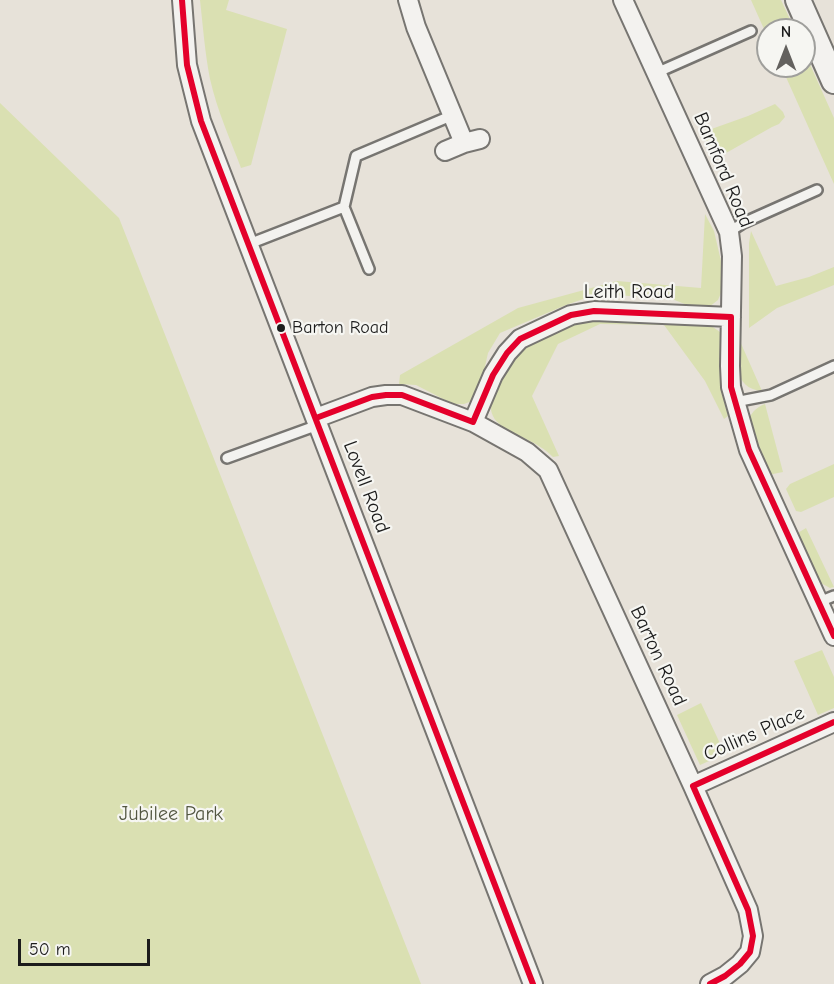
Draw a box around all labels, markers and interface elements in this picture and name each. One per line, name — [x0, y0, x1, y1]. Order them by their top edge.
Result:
north arrow — [756, 18, 816, 78]
text: N — [781, 23, 791, 41]
street label: Bamford Road — [688, 109, 758, 231]
street label: Leith Road — [584, 280, 674, 304]
place label: Barton Road — [292, 317, 389, 339]
marker: Barton Road — [275, 322, 287, 334]
street label: Lovell Road — [337, 438, 395, 536]
street label: Barton Road — [624, 602, 692, 710]
street label: Collins Place — [700, 701, 808, 767]
park label: Jubilee Park — [119, 802, 223, 826]
scale bar — [21, 927, 153, 965]
text: 50 m — [29, 939, 71, 960]

